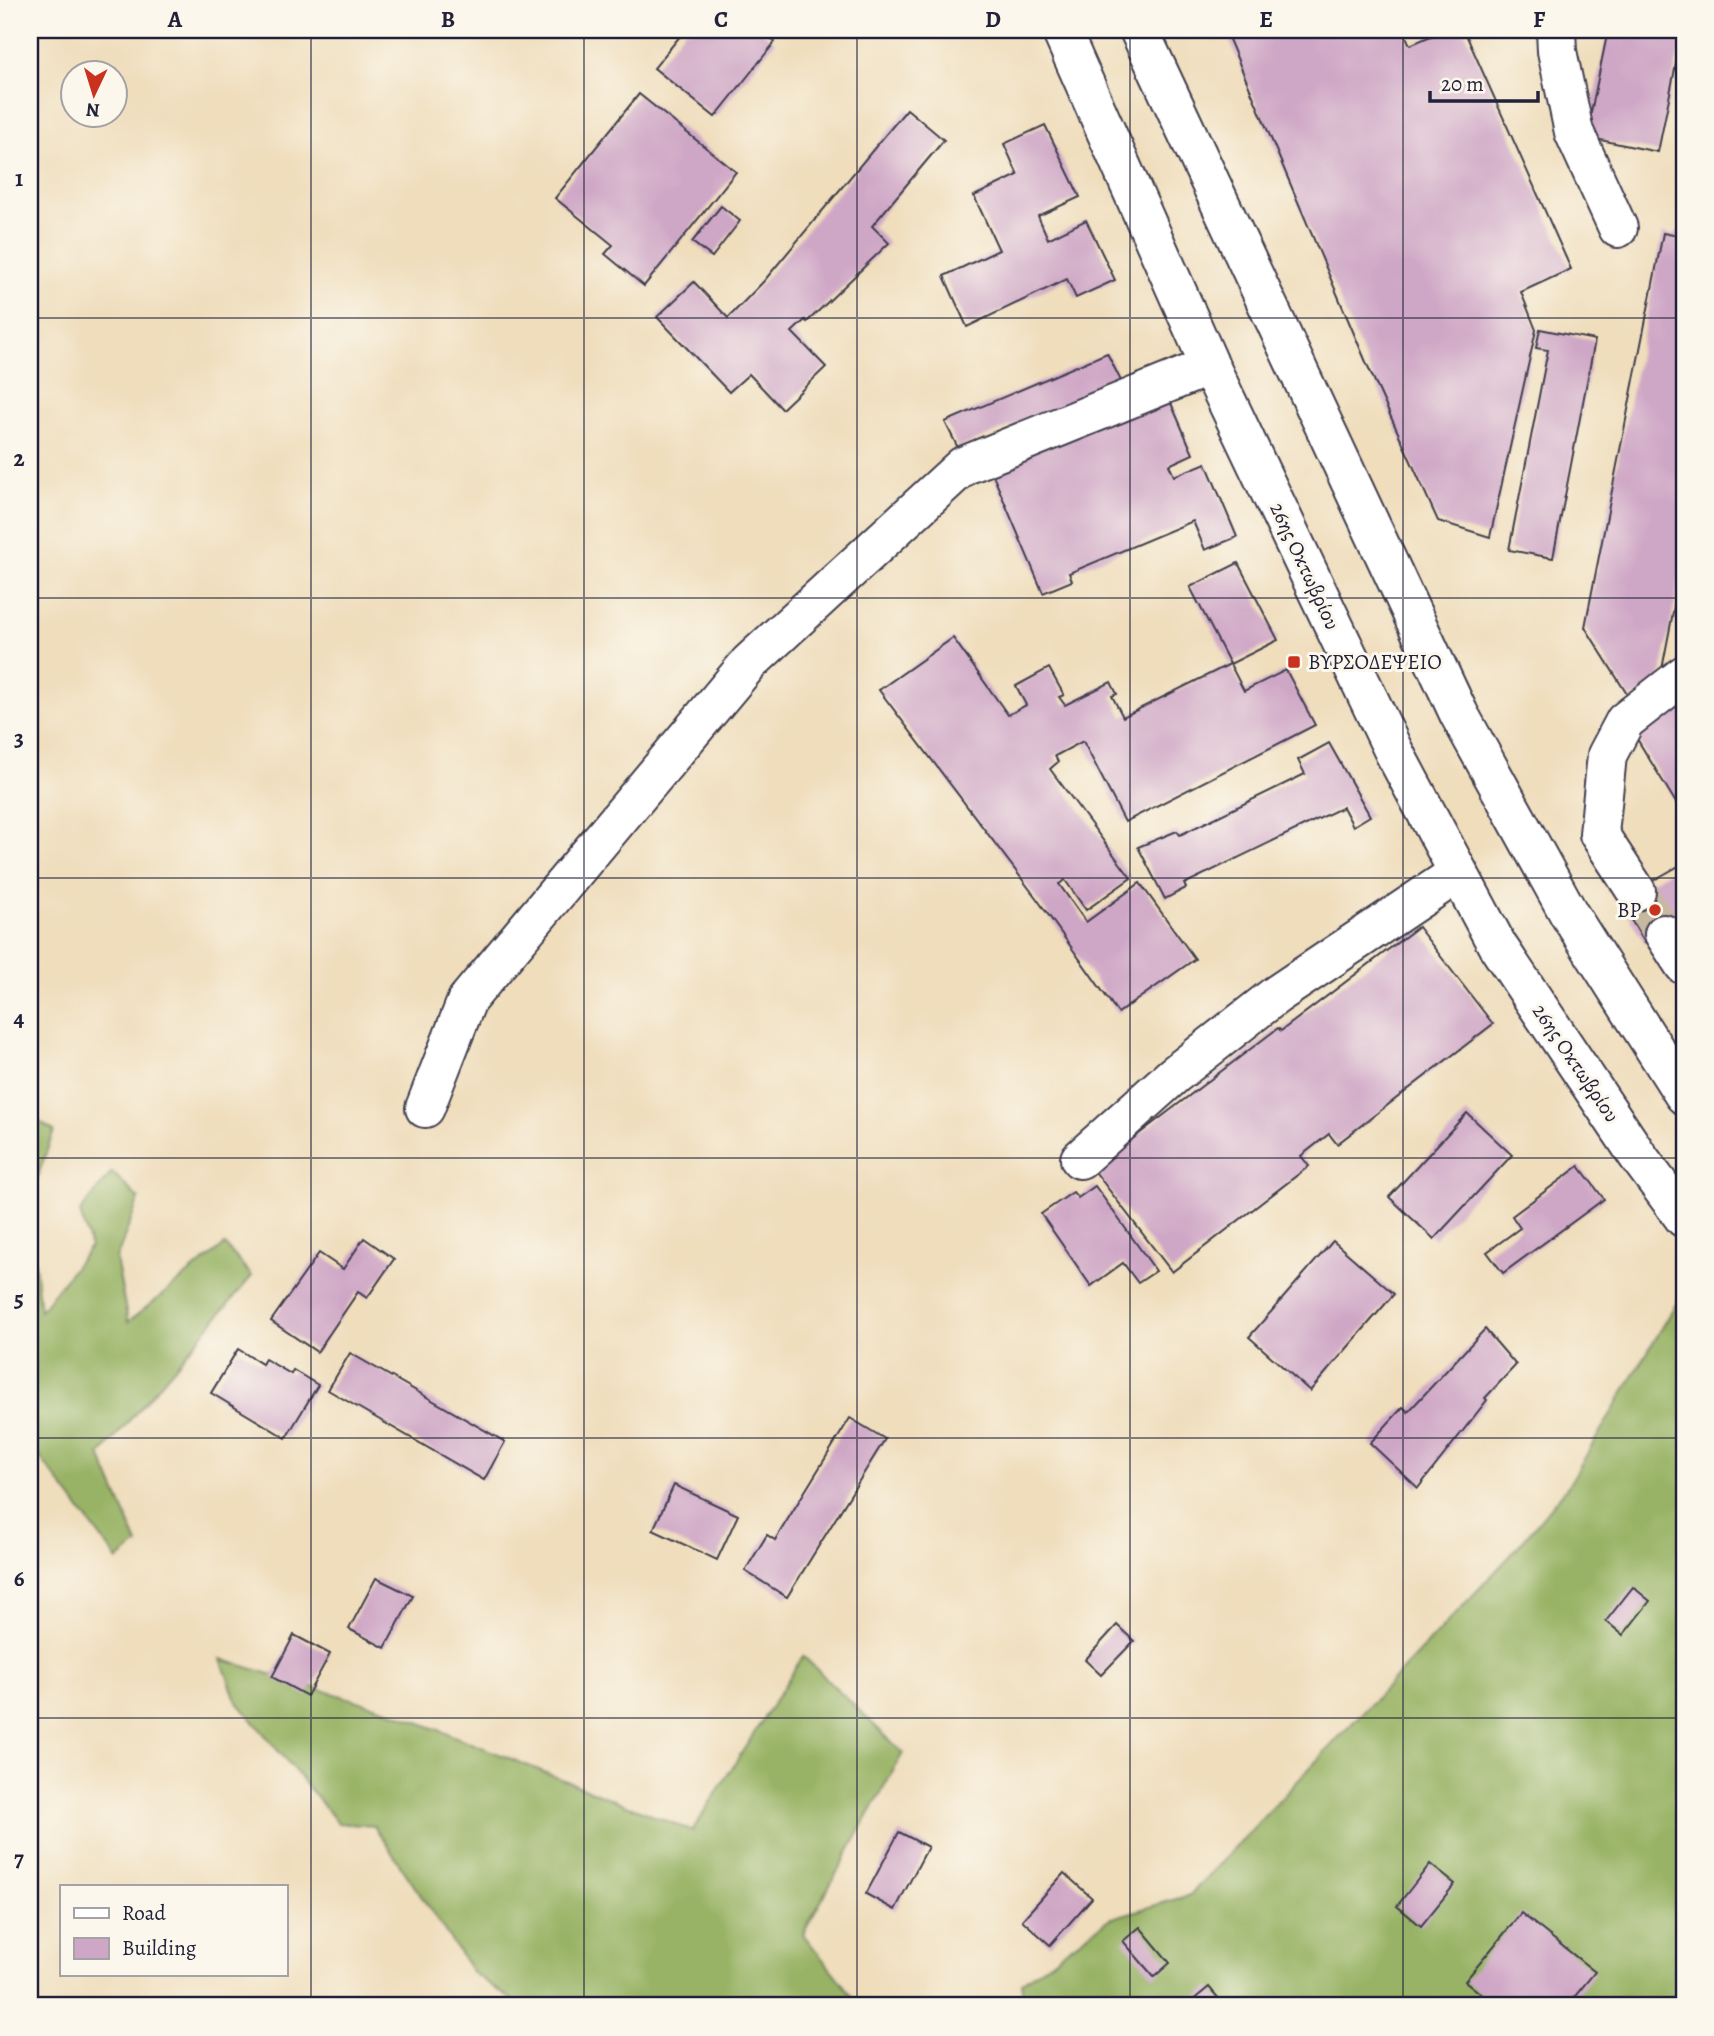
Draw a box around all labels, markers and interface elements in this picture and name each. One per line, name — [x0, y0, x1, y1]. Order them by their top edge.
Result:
text: A — [167, 4, 183, 35]
text: B — [441, 4, 455, 35]
text: C — [714, 4, 728, 35]
text: D — [985, 4, 1001, 35]
text: E — [1259, 4, 1273, 35]
text: F — [1533, 4, 1546, 35]
north arrow — [60, 60, 130, 130]
scale bar — [1430, 60, 1539, 104]
text: 20 m — [1441, 70, 1484, 98]
text: N — [85, 96, 101, 123]
text: 1 — [15, 163, 23, 194]
text: 2 — [13, 443, 25, 474]
street label: 26ης Οκτωβρίου — [1263, 498, 1347, 634]
place label: ΒΥΡΣΟΔΕΨΕΙΟ — [1308, 648, 1442, 676]
marker: ΒΥΡΣΟΔΕΨΕΙΟ — [1286, 654, 1302, 670]
text: 3 — [14, 723, 24, 754]
place label: BP — [1617, 896, 1641, 924]
marker: BP — [1647, 902, 1663, 918]
street label: 26ης Οκτωβρίου — [1526, 998, 1626, 1128]
text: 4 — [14, 1003, 25, 1034]
text: 5 — [14, 1283, 24, 1314]
text: 6 — [14, 1563, 25, 1594]
text: 7 — [14, 1843, 24, 1874]
legend — [60, 1885, 287, 1976]
text: Road — [122, 1899, 166, 1927]
text: Building — [122, 1934, 197, 1962]

